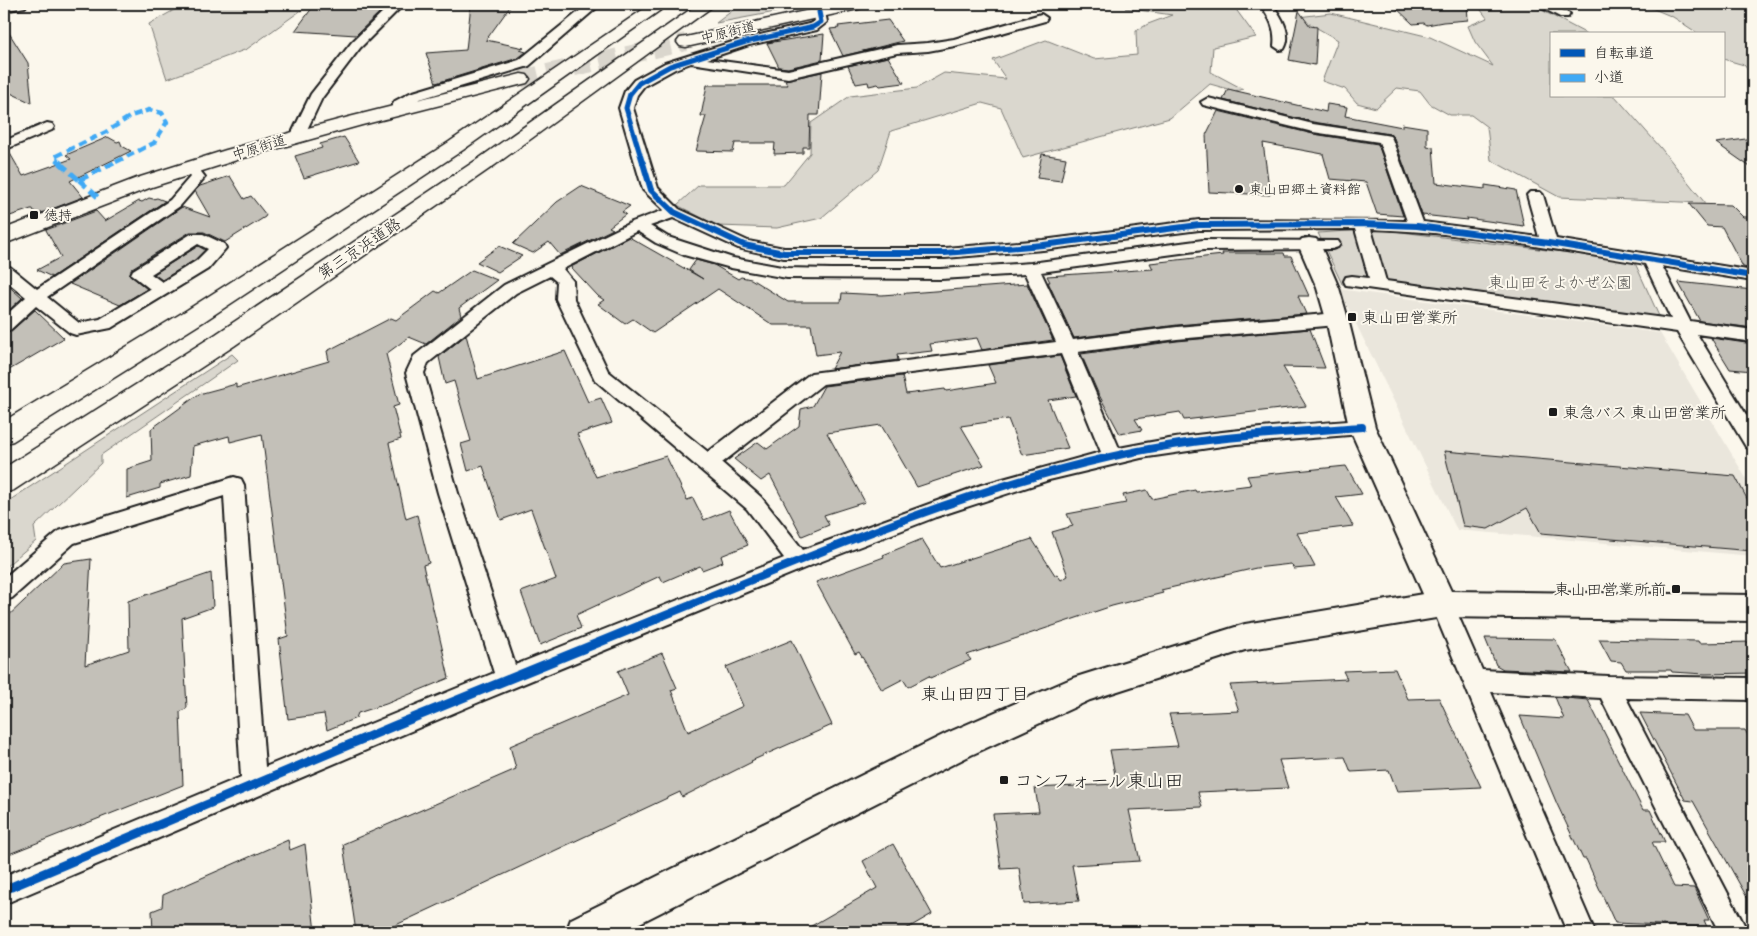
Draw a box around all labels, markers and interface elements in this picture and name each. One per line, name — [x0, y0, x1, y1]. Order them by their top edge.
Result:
street label: 中原街道 — [699, 18, 757, 47]
legend — [1550, 32, 1724, 98]
text: 自転車道 — [1594, 44, 1654, 63]
text: 小道 — [1594, 68, 1624, 87]
street label: 中原街道 — [230, 131, 288, 164]
place label: 東山田郷土資料館 — [1249, 181, 1361, 198]
marker: 東山田郷土資料館 — [1233, 183, 1245, 195]
place label: 徳持 — [44, 207, 72, 224]
marker: 徳持 — [28, 209, 40, 221]
street label: 第三京浜道路 — [314, 214, 405, 284]
park label: 東山田そよかぜ公園 — [1488, 273, 1632, 293]
place label: 東山田営業所 — [1362, 308, 1458, 328]
marker: 東山田営業所 — [1346, 311, 1358, 323]
place label: 東急バス 東山田営業所 — [1563, 403, 1726, 423]
marker: 東急バス 東山田営業所 — [1547, 406, 1559, 418]
place label: 東山田営業所前 — [1554, 580, 1666, 600]
marker: 東山田営業所前 — [1670, 583, 1682, 595]
district label: 東山田四丁目 — [921, 683, 1029, 706]
place label: コンフォール東山田 — [1014, 769, 1184, 793]
marker: コンフォール東山田 — [998, 774, 1010, 786]

